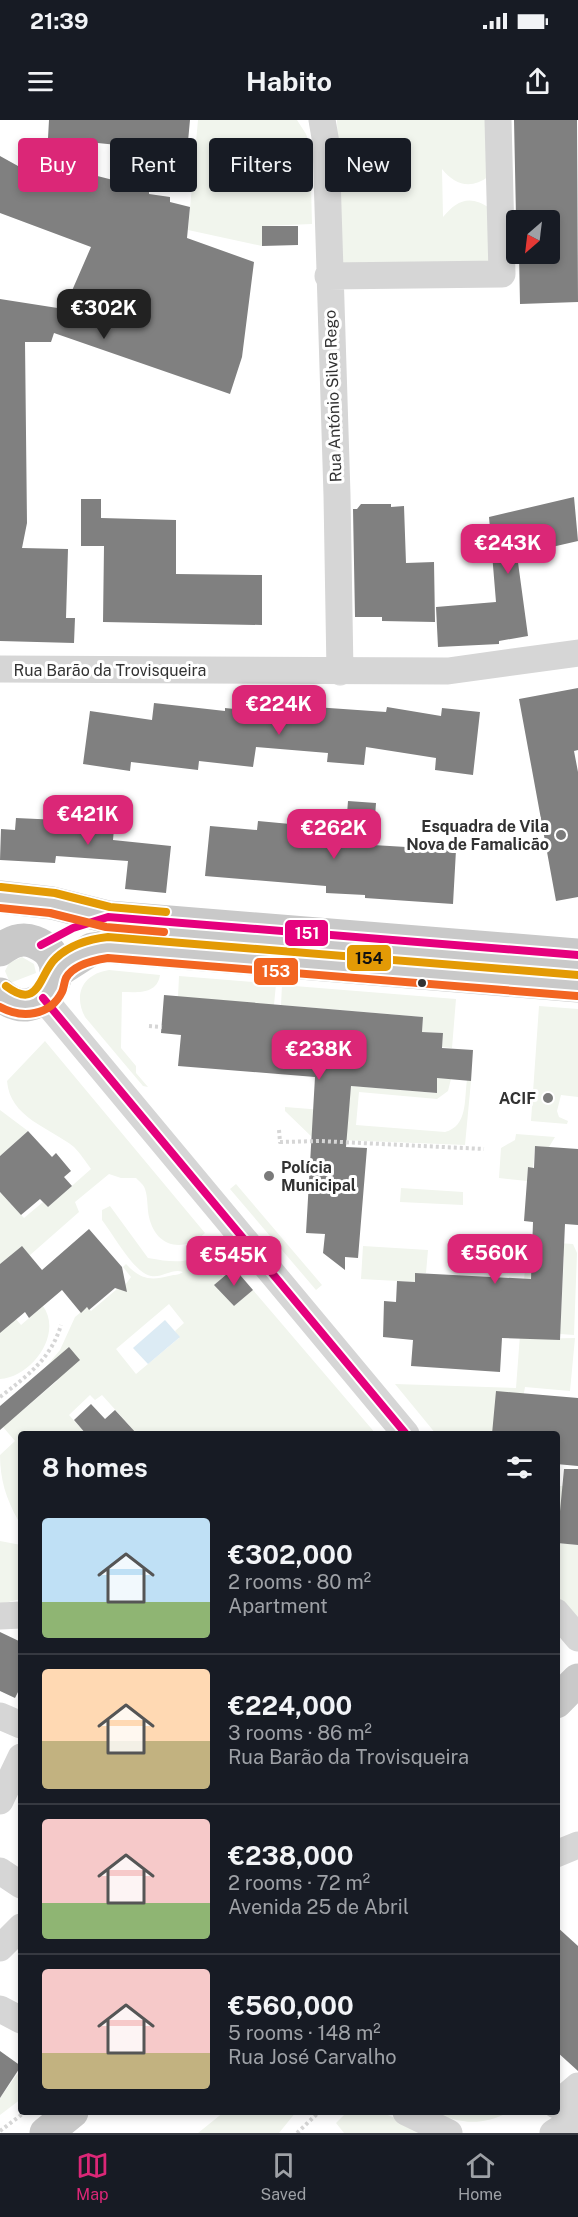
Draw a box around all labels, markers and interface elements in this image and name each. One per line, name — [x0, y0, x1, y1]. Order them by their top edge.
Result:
text: 21:39 — [30, 8, 88, 34]
icon: menu — [24, 65, 57, 98]
text: Habito — [246, 65, 332, 97]
icon: share — [521, 65, 554, 98]
chip: Buy — [18, 138, 98, 192]
chip: Rent — [110, 138, 197, 192]
chip: Filters — [209, 138, 313, 192]
chip: New — [325, 138, 411, 192]
north arrow — [506, 210, 560, 264]
map controls — [506, 210, 560, 264]
pin: €302K — [62, 289, 146, 340]
text: €302K — [71, 296, 137, 320]
street label: Rua António Silva Rego — [320, 310, 346, 482]
pin: €243K — [466, 524, 550, 575]
text: €243K — [475, 531, 541, 555]
street label: Rua Barão da Trovisqueira — [14, 661, 206, 680]
pin: €224K — [237, 685, 321, 736]
text: €224K — [246, 692, 312, 716]
pin: €421K — [46, 795, 130, 846]
text: €421K — [57, 802, 119, 826]
pin: €262K — [292, 809, 376, 860]
text: €262K — [301, 816, 367, 840]
place label: Esquadra de Vila Nova de Famalicão — [406, 817, 549, 854]
marker: Esquadra de Vila Nova de Famalicão — [554, 828, 568, 842]
line badge: 151 — [284, 919, 329, 947]
text: 151 — [295, 924, 319, 943]
line badge: 154 — [346, 944, 392, 972]
text: 154 — [355, 949, 384, 968]
line badge: 153 — [253, 957, 299, 986]
text: 153 — [262, 962, 290, 981]
unlabelled marker — [416, 977, 428, 989]
pin: €238K — [277, 1030, 361, 1081]
text: €238K — [286, 1037, 352, 1061]
place label: ACIF — [499, 1089, 536, 1108]
marker: ACIF — [541, 1091, 555, 1105]
place label: Polícia Municipal — [281, 1158, 356, 1195]
marker: Polícia Municipal — [262, 1169, 276, 1183]
pin: €560K — [453, 1234, 537, 1285]
pin: €545K — [192, 1236, 276, 1287]
text: €560K — [462, 1241, 528, 1265]
text: €545K — [200, 1243, 268, 1267]
icon: filters — [503, 1451, 536, 1484]
text: 8 homes — [42, 1452, 148, 1483]
text: €302,000 — [228, 1539, 353, 1570]
icon: home — [90, 1542, 162, 1614]
text: 2 rooms · 80 m² — [228, 1570, 371, 1594]
text: Apartment — [228, 1594, 328, 1618]
text: €224,000 — [228, 1690, 352, 1721]
icon: home — [90, 1693, 162, 1765]
text: 3 rooms · 86 m² — [228, 1721, 372, 1745]
text: Rua Barão da Trovisqueira — [228, 1745, 469, 1769]
text: €238,000 — [228, 1840, 353, 1871]
icon: home — [90, 1843, 162, 1915]
text: 2 rooms · 72 m² — [228, 1871, 370, 1895]
text: Avenida 25 de Abril — [228, 1895, 409, 1919]
text: €560,000 — [228, 1990, 354, 2021]
icon: home — [90, 1993, 162, 2065]
text: 5 rooms · 148 m² — [228, 2021, 381, 2045]
text: Rua José Carvalho — [228, 2045, 397, 2069]
tab: Map — [76, 2149, 109, 2204]
tab: Saved — [261, 2149, 306, 2204]
tab: Home — [458, 2149, 502, 2204]

